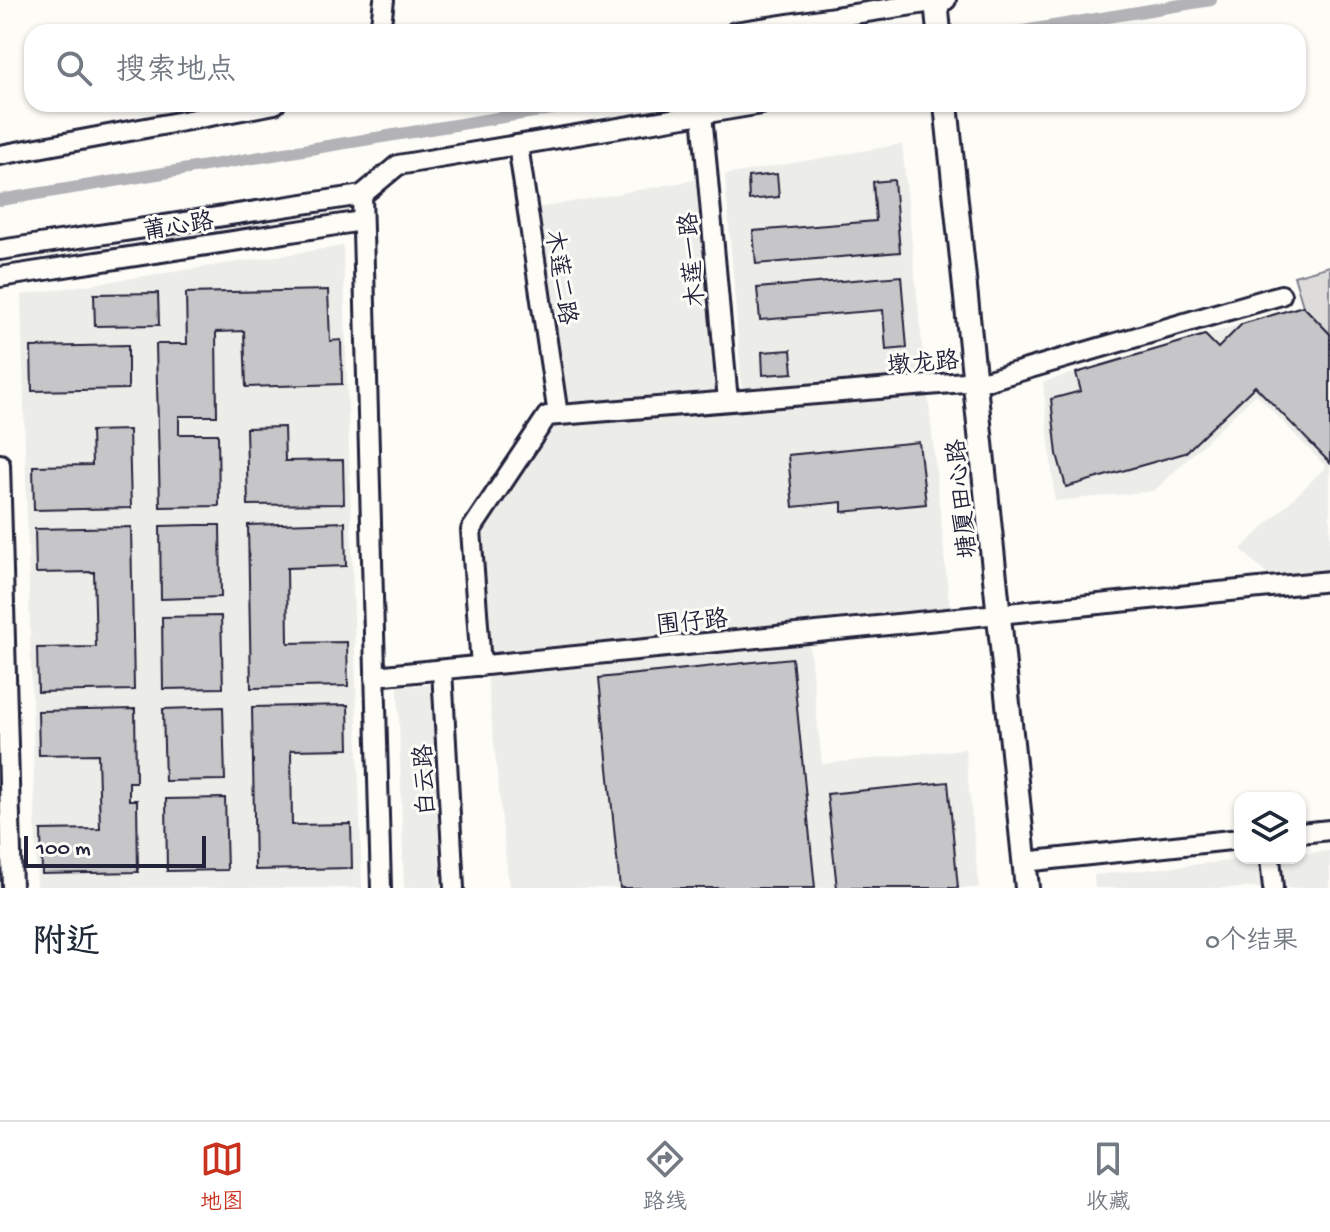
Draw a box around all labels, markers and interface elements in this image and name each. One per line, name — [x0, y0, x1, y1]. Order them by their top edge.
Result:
search box — [24, 24, 1306, 112]
icon: search — [52, 46, 96, 90]
text: 搜索地点 — [116, 55, 236, 90]
street label: 莆心路 — [140, 207, 216, 248]
street label: 木莲一路 — [674, 211, 713, 309]
street label: 木莲二路 — [537, 228, 582, 327]
street label: 墩龙路 — [886, 346, 960, 383]
street label: 塘厦田心路 — [942, 437, 985, 560]
street label: 围仔路 — [655, 604, 730, 643]
street label: 白云路 — [409, 743, 444, 817]
map controls — [1234, 792, 1306, 864]
button: layers — [1234, 792, 1306, 864]
scale bar — [24, 832, 206, 868]
text: 100 m — [36, 837, 91, 863]
text: 附近 — [32, 925, 100, 965]
text: 0个结果 — [1205, 928, 1298, 959]
tab: 地图 — [200, 1137, 244, 1217]
tab: 路线 — [643, 1137, 687, 1217]
tab: 收藏 — [1086, 1137, 1130, 1217]

